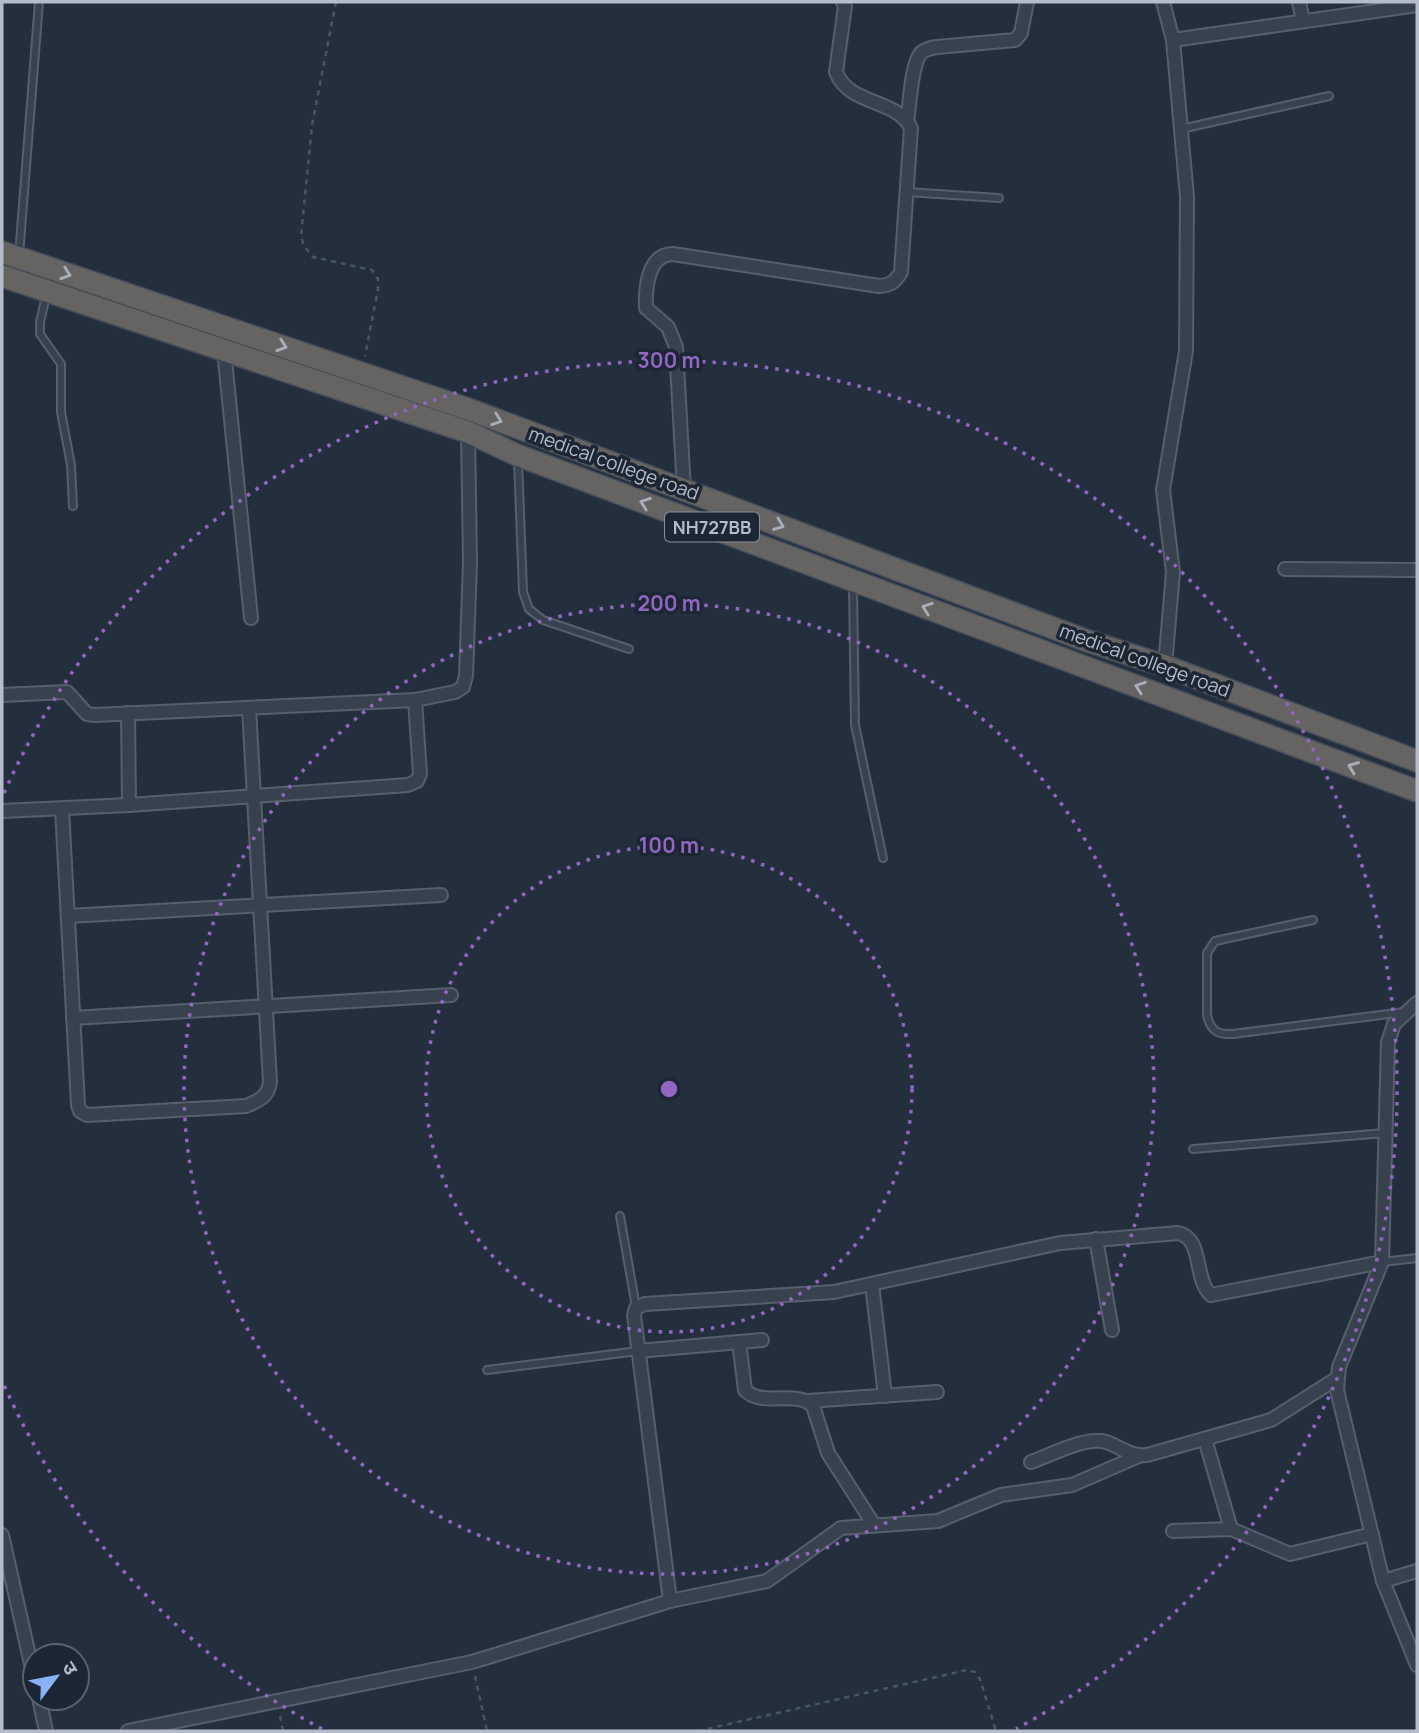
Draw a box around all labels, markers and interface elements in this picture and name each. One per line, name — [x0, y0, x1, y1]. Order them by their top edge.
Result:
one-way arrow — [60, 266, 72, 280]
one-way arrow — [275, 338, 288, 352]
text: 300 m — [638, 346, 700, 374]
one-way arrow — [491, 412, 503, 426]
street label: medical college road — [525, 420, 703, 506]
one-way arrow — [640, 497, 652, 511]
road number: NH727BB — [665, 512, 759, 542]
one-way arrow — [773, 517, 785, 531]
text: 200 m — [637, 589, 701, 617]
one-way arrow — [922, 602, 934, 616]
street label: medical college road — [1056, 617, 1234, 703]
one-way arrow — [1135, 682, 1147, 696]
one-way arrow — [1348, 762, 1360, 776]
text: 100 m — [639, 831, 699, 859]
centre of rings — [657, 1077, 681, 1101]
north arrow — [21, 1642, 91, 1712]
text: उ — [56, 1656, 85, 1680]

